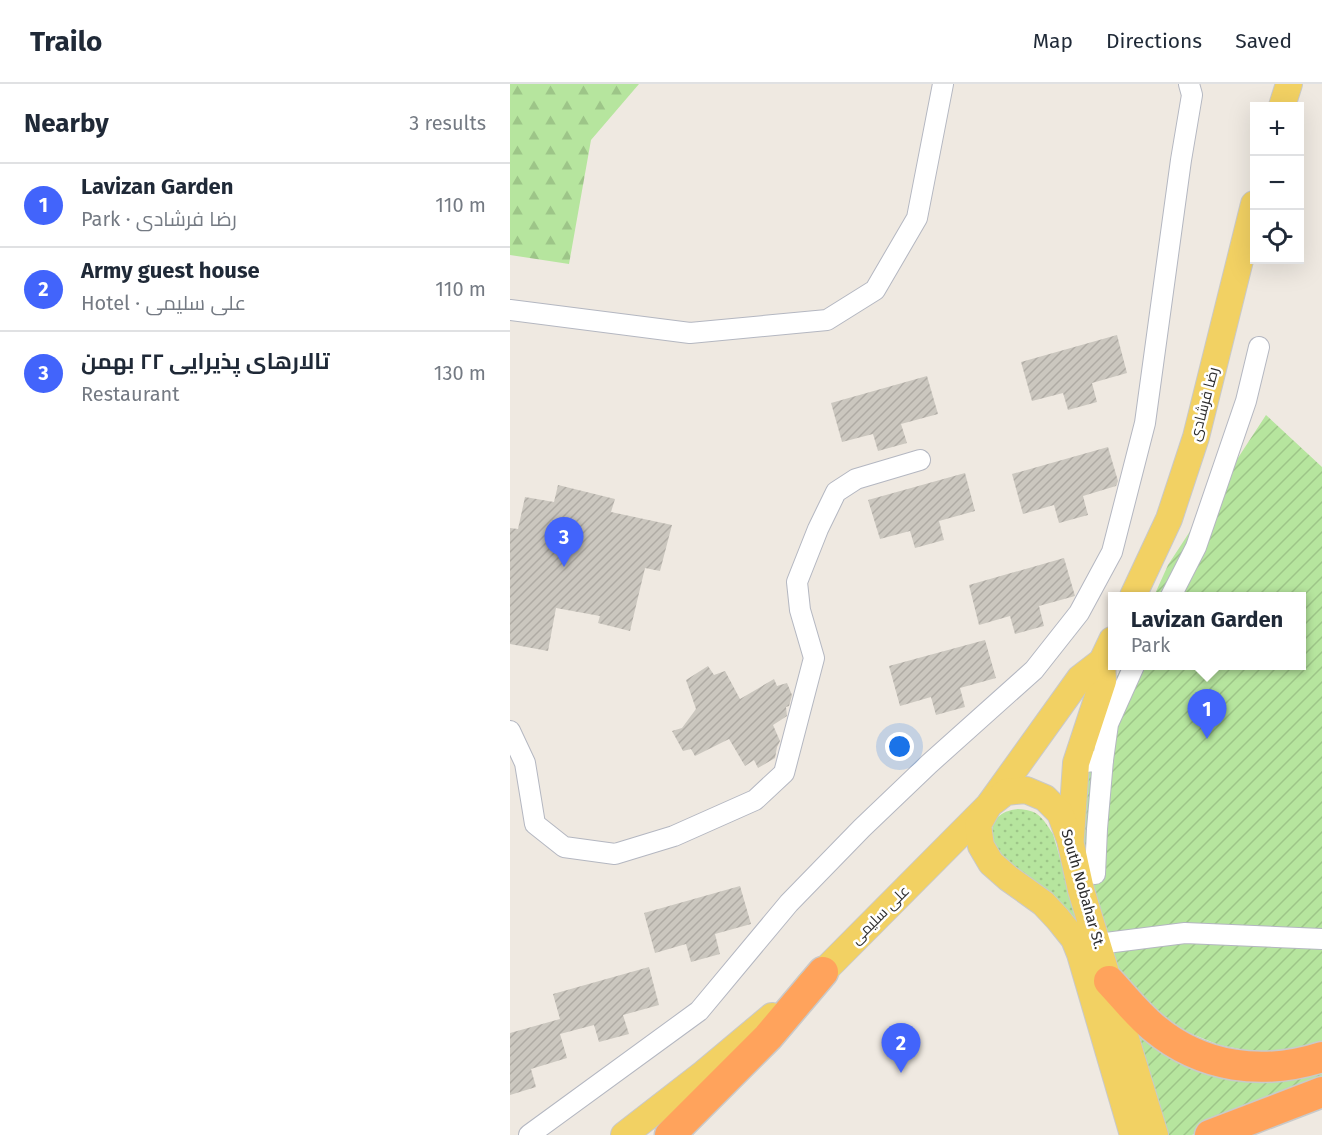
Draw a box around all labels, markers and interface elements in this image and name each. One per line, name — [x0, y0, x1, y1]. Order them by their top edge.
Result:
text: Trailo — [30, 25, 102, 58]
text: Map — [1033, 28, 1073, 54]
text: Directions — [1106, 28, 1202, 54]
text: Saved — [1235, 28, 1292, 54]
map controls — [1250, 102, 1304, 264]
button: + — [1250, 102, 1304, 156]
text: Nearby — [24, 108, 109, 139]
text: 3 results — [409, 111, 486, 135]
button: − — [1250, 156, 1304, 210]
text: Lavizan Garden — [81, 173, 233, 200]
text: 1 — [39, 193, 48, 217]
text: 110 m — [435, 193, 486, 217]
text: Park · رضا فرشادی — [81, 207, 237, 231]
button: locate — [1250, 210, 1304, 264]
text: Army guest house — [81, 257, 260, 284]
text: 2 — [38, 277, 49, 301]
text: 110 m — [435, 277, 486, 301]
text: Hotel · علی سلیمی — [81, 291, 246, 315]
text: تالارهای پذیرایی ۲۲ بهمن — [81, 348, 330, 375]
text: 3 — [38, 361, 49, 385]
text: 130 m — [434, 361, 486, 385]
street label: رضا فرشادی — [1186, 365, 1223, 443]
text: Restaurant — [81, 382, 179, 406]
pin: 3 — [544, 518, 584, 567]
popup — [1108, 592, 1306, 670]
text: Lavizan Garden — [1131, 606, 1283, 633]
text: Park — [1131, 633, 1170, 657]
pin: 1 — [1188, 690, 1226, 739]
your location — [885, 732, 914, 761]
street label: South Nobahar St. — [1057, 827, 1109, 951]
street label: علی سلیمی — [847, 882, 914, 949]
pin: 2 — [882, 1024, 920, 1073]

